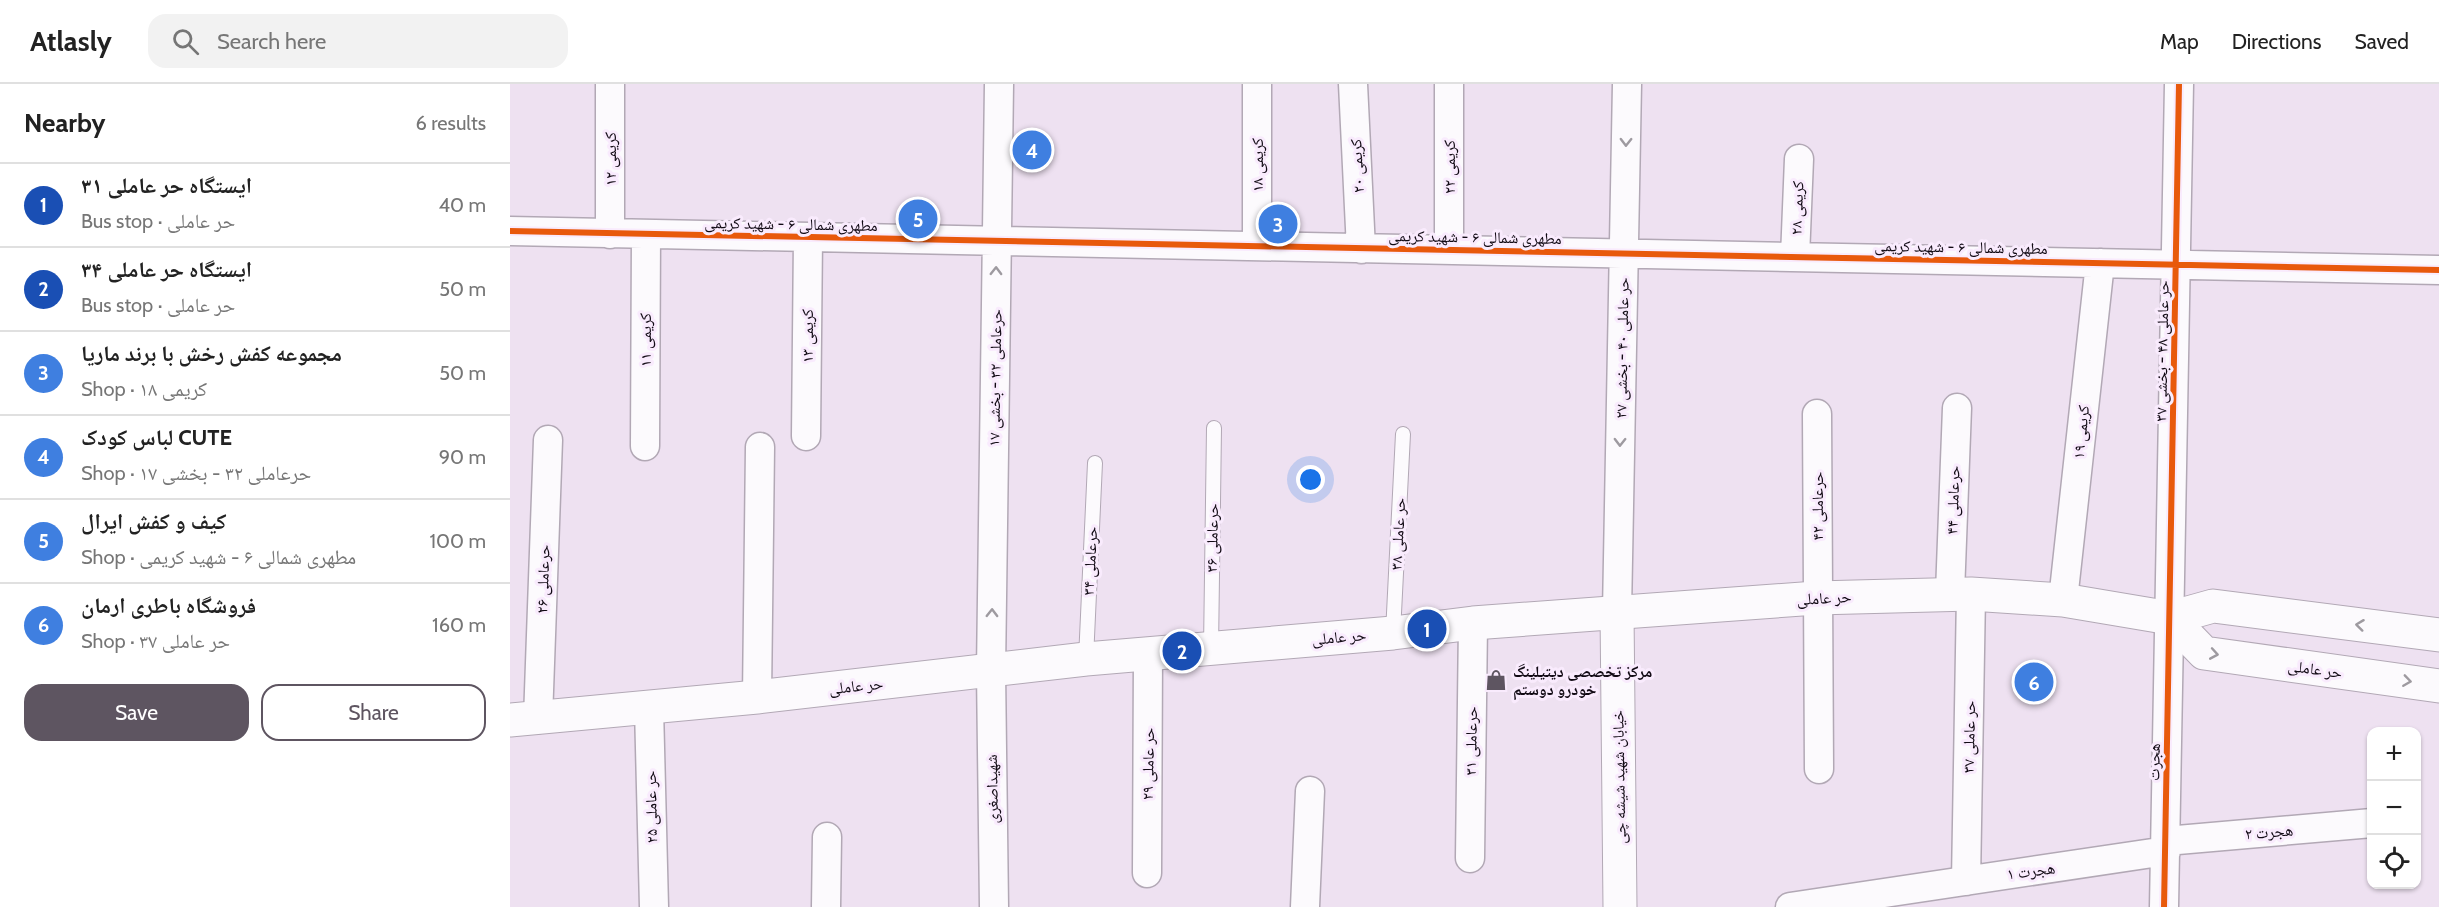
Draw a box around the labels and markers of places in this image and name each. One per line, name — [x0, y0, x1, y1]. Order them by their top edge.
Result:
pin: 4 — [1012, 128, 1052, 172]
pin: 5 — [898, 196, 938, 242]
pin: 3 — [1258, 202, 1298, 246]
pin: 1 — [1408, 606, 1446, 652]
pin: 2 — [1162, 628, 1202, 674]
pin: 6 — [2014, 660, 2054, 704]
place label: مرکز تخصصی دیتیلینگ خودرو دوستم — [1513, 662, 1652, 701]
shop icon: مرکز تخصصی دیتیلینگ خودرو دوستم — [1484, 668, 1508, 692]

